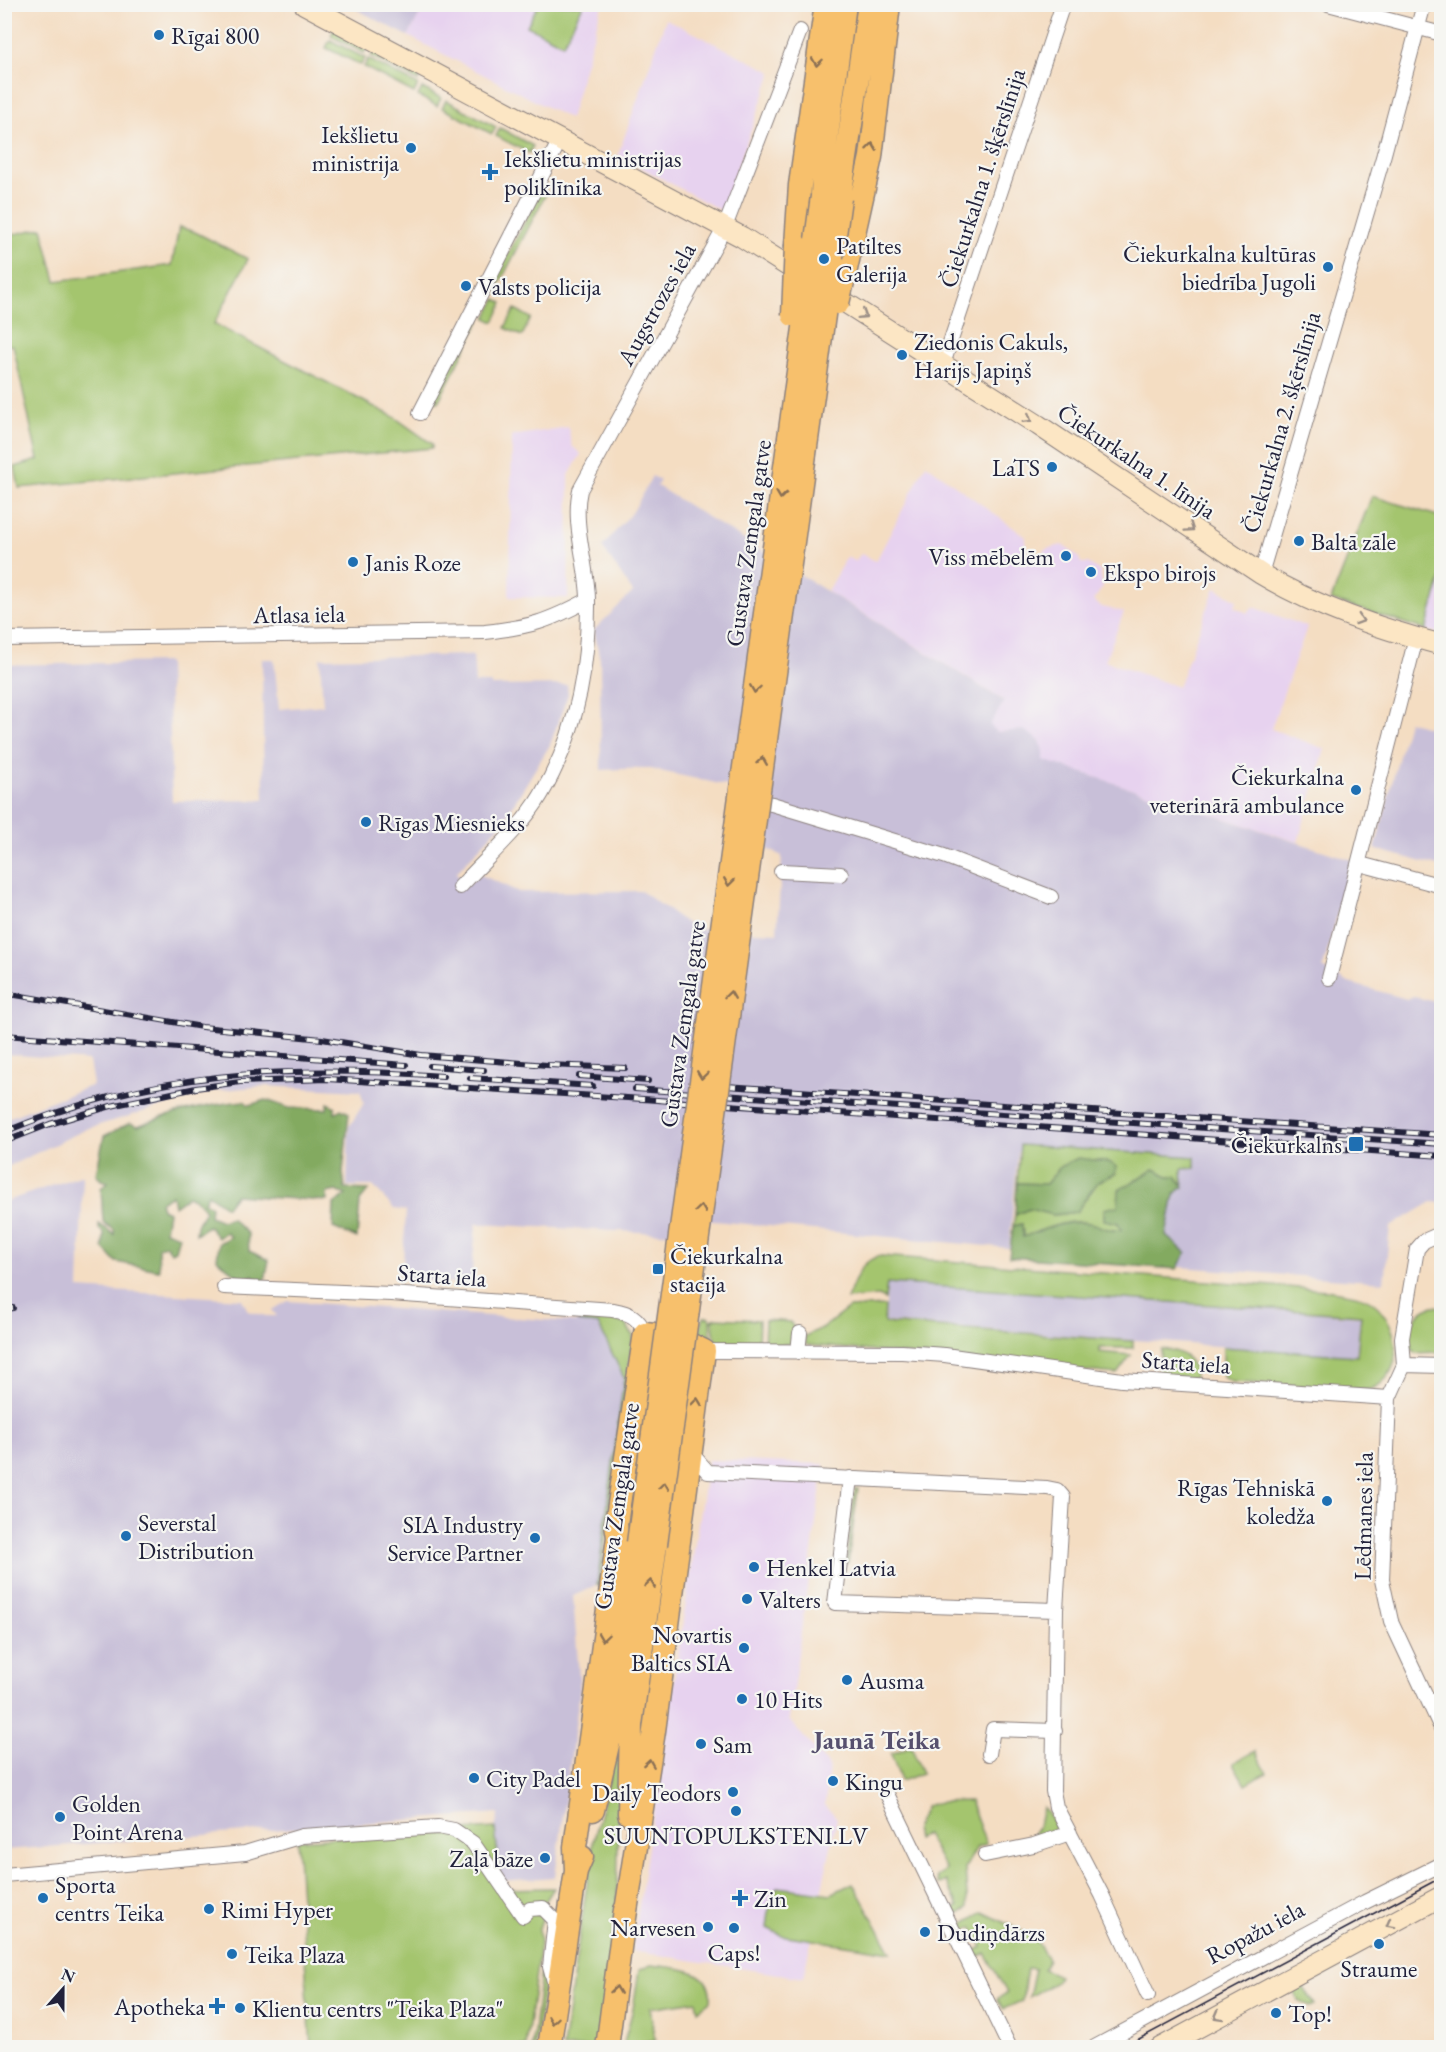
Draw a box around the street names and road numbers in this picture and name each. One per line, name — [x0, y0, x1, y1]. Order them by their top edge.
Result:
street label: Čiekurkalna 1. šķērslīnija — [932, 64, 1032, 292]
street label: Augstrozes iela — [609, 237, 703, 372]
street label: Čiekurkalna 2. šķērslīnija — [1235, 307, 1328, 536]
street label: Čiekurkalna 1. līnija — [1052, 396, 1223, 526]
street label: Gustava Zemgala gatve — [718, 438, 778, 648]
street label: Atlasa iela — [252, 598, 346, 630]
street label: Gustava Zemgala gatve — [652, 919, 712, 1129]
street label: Starta iela — [397, 1256, 488, 1294]
street label: Starta iela — [1141, 1343, 1232, 1381]
street label: Gustava Zemgala gatve — [586, 1401, 646, 1611]
street label: Lēdmanes iela — [1346, 1451, 1380, 1581]
street label: Ropažu iela — [1200, 1893, 1310, 1971]

